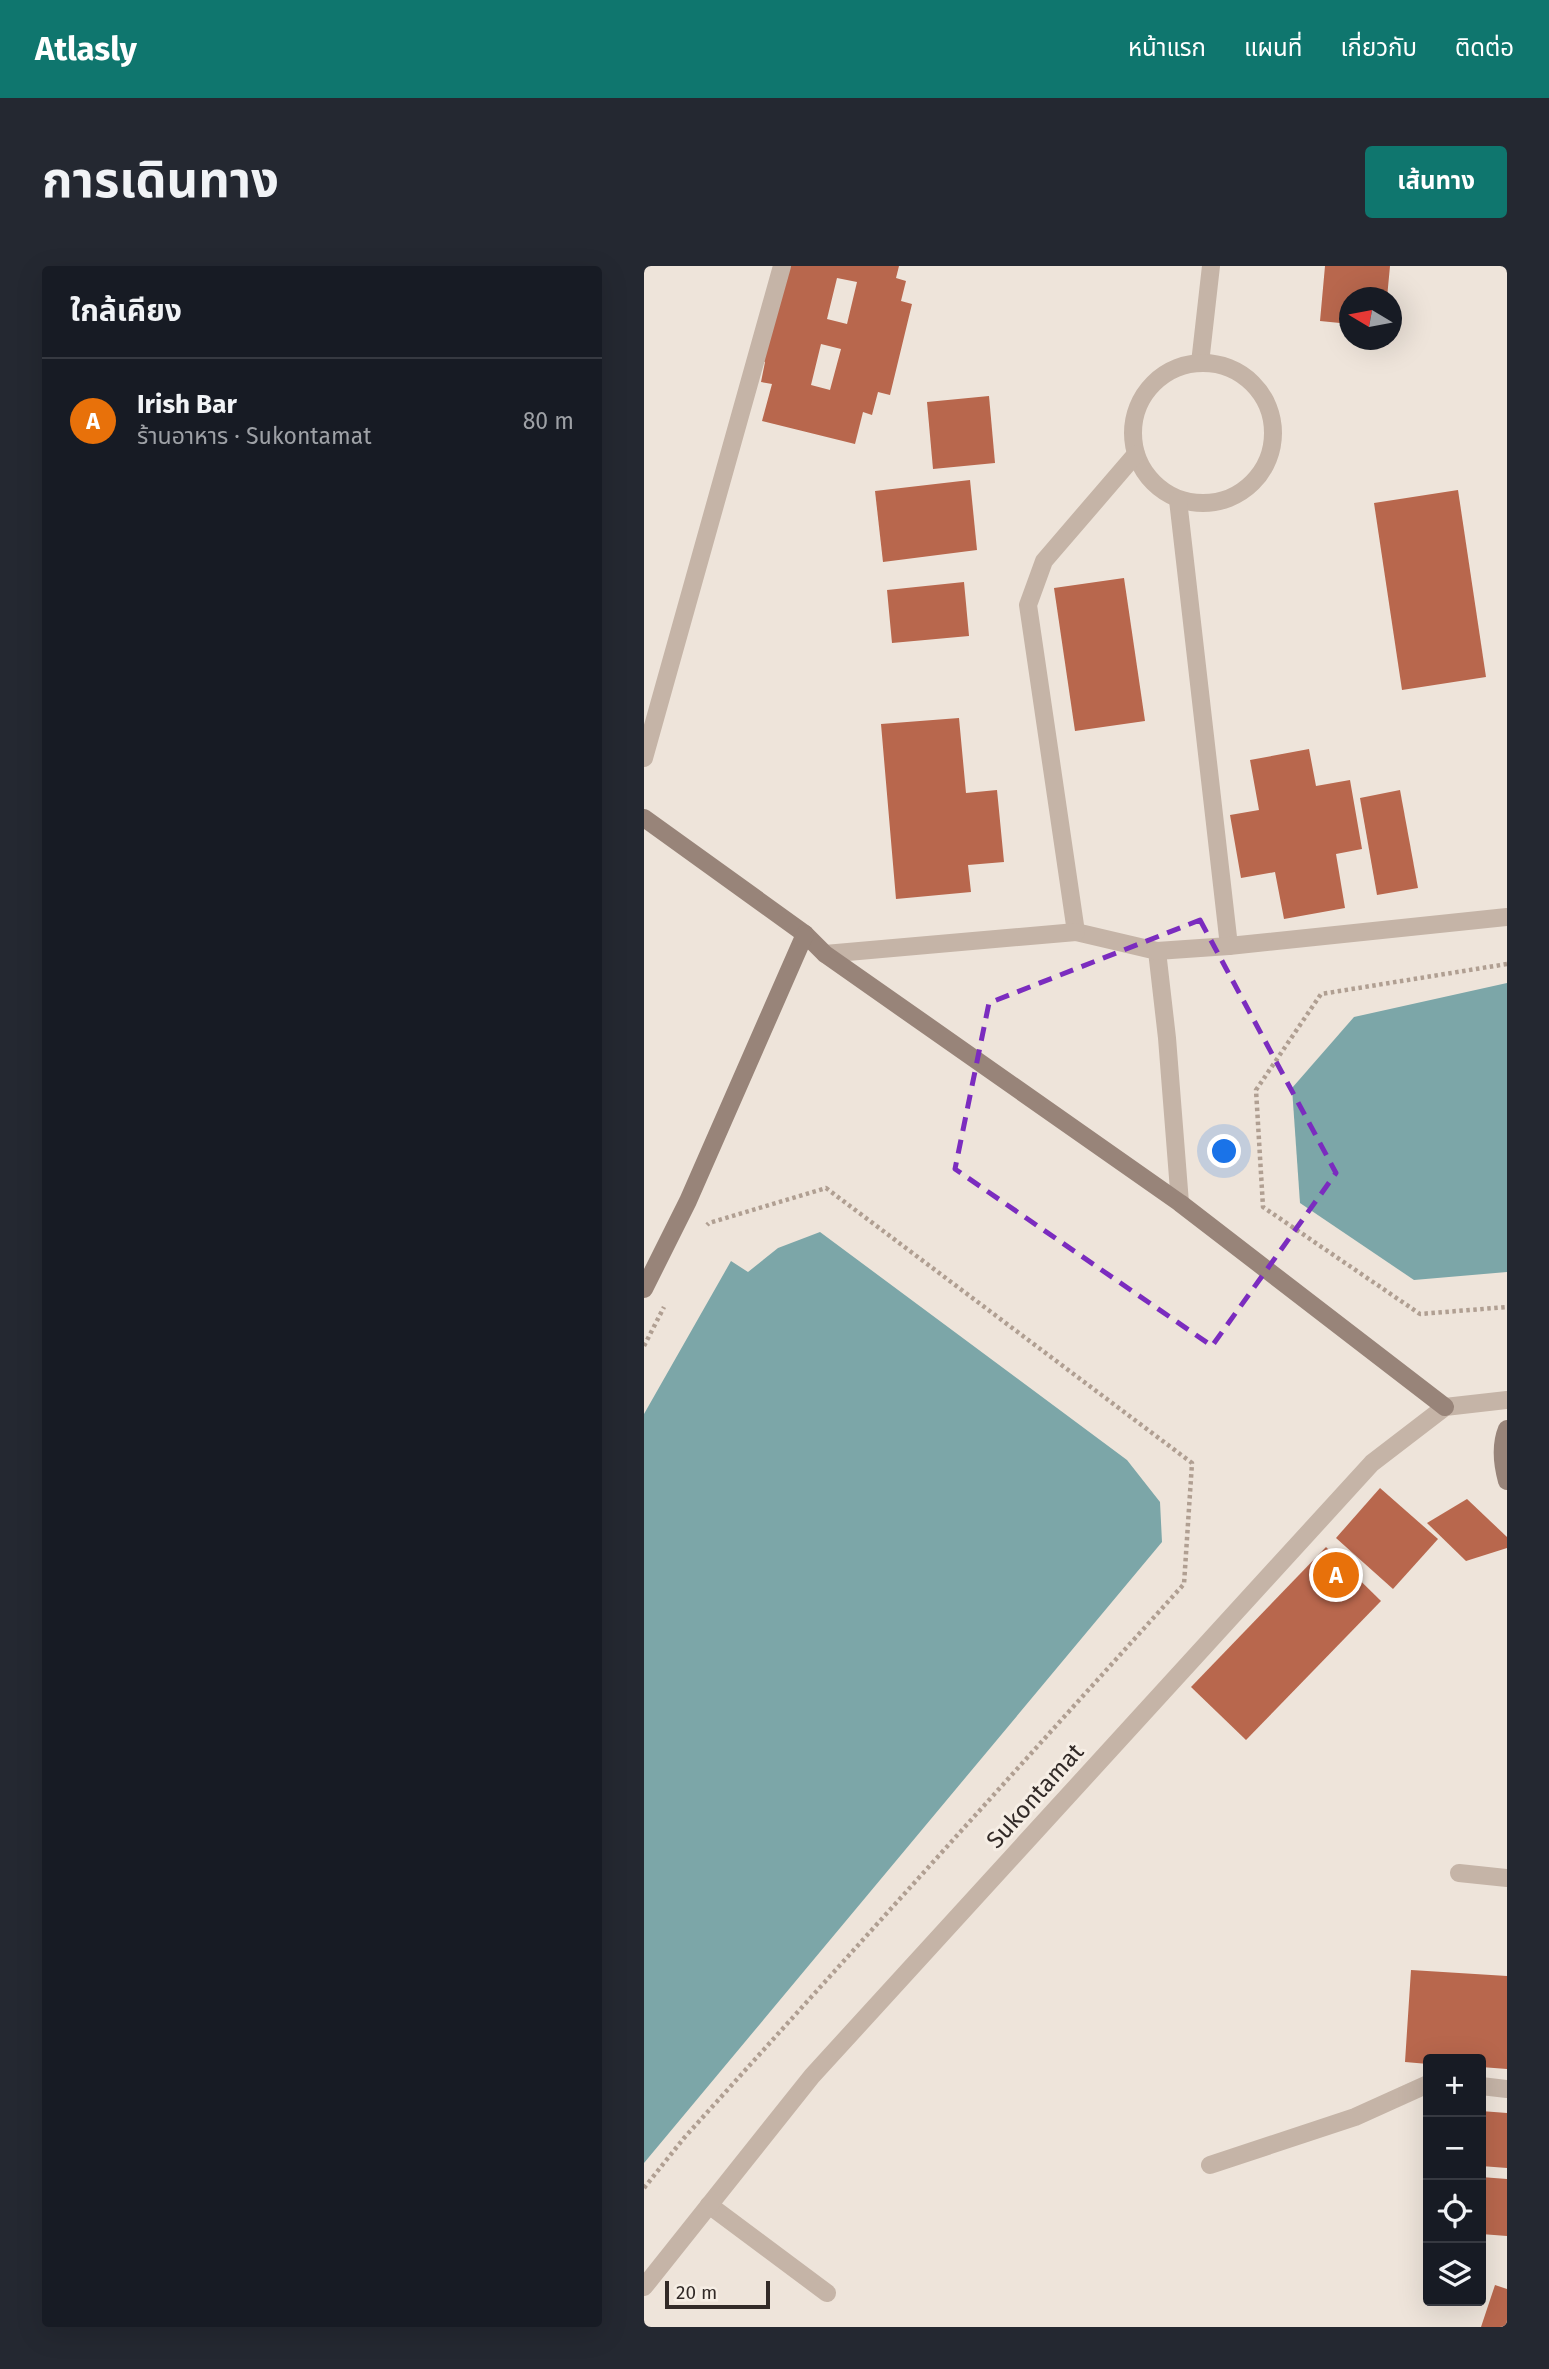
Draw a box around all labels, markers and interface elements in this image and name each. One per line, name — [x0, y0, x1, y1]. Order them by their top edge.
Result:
text: Atlasly — [35, 29, 137, 69]
text: หน้าแรก — [1128, 34, 1206, 62]
text: แผนที่ — [1244, 34, 1302, 62]
text: เกี่ยวกับ — [1340, 34, 1417, 62]
text: ติดต่อ — [1455, 34, 1514, 62]
button: เส้นทาง — [1365, 146, 1507, 218]
text: การเดินทาง — [42, 151, 279, 210]
north arrow — [1339, 287, 1402, 350]
text: ใกล้เคียง — [70, 293, 182, 329]
text: Irish Bar — [137, 389, 237, 420]
text: A — [86, 407, 100, 435]
text: 80 m — [523, 407, 574, 435]
text: ร้านอาหาร · Sukontamat — [137, 422, 372, 450]
your location — [1207, 1134, 1241, 1168]
pin: A — [1313, 1549, 1359, 1601]
street label: Sukontamat — [981, 1738, 1089, 1854]
map controls — [1423, 2054, 1486, 2306]
button: + — [1423, 2054, 1486, 2117]
button: − — [1423, 2117, 1486, 2180]
button: locate — [1423, 2180, 1486, 2243]
button: layers — [1423, 2243, 1486, 2306]
scale bar — [665, 2278, 770, 2310]
text: 20 m — [676, 2281, 717, 2304]

